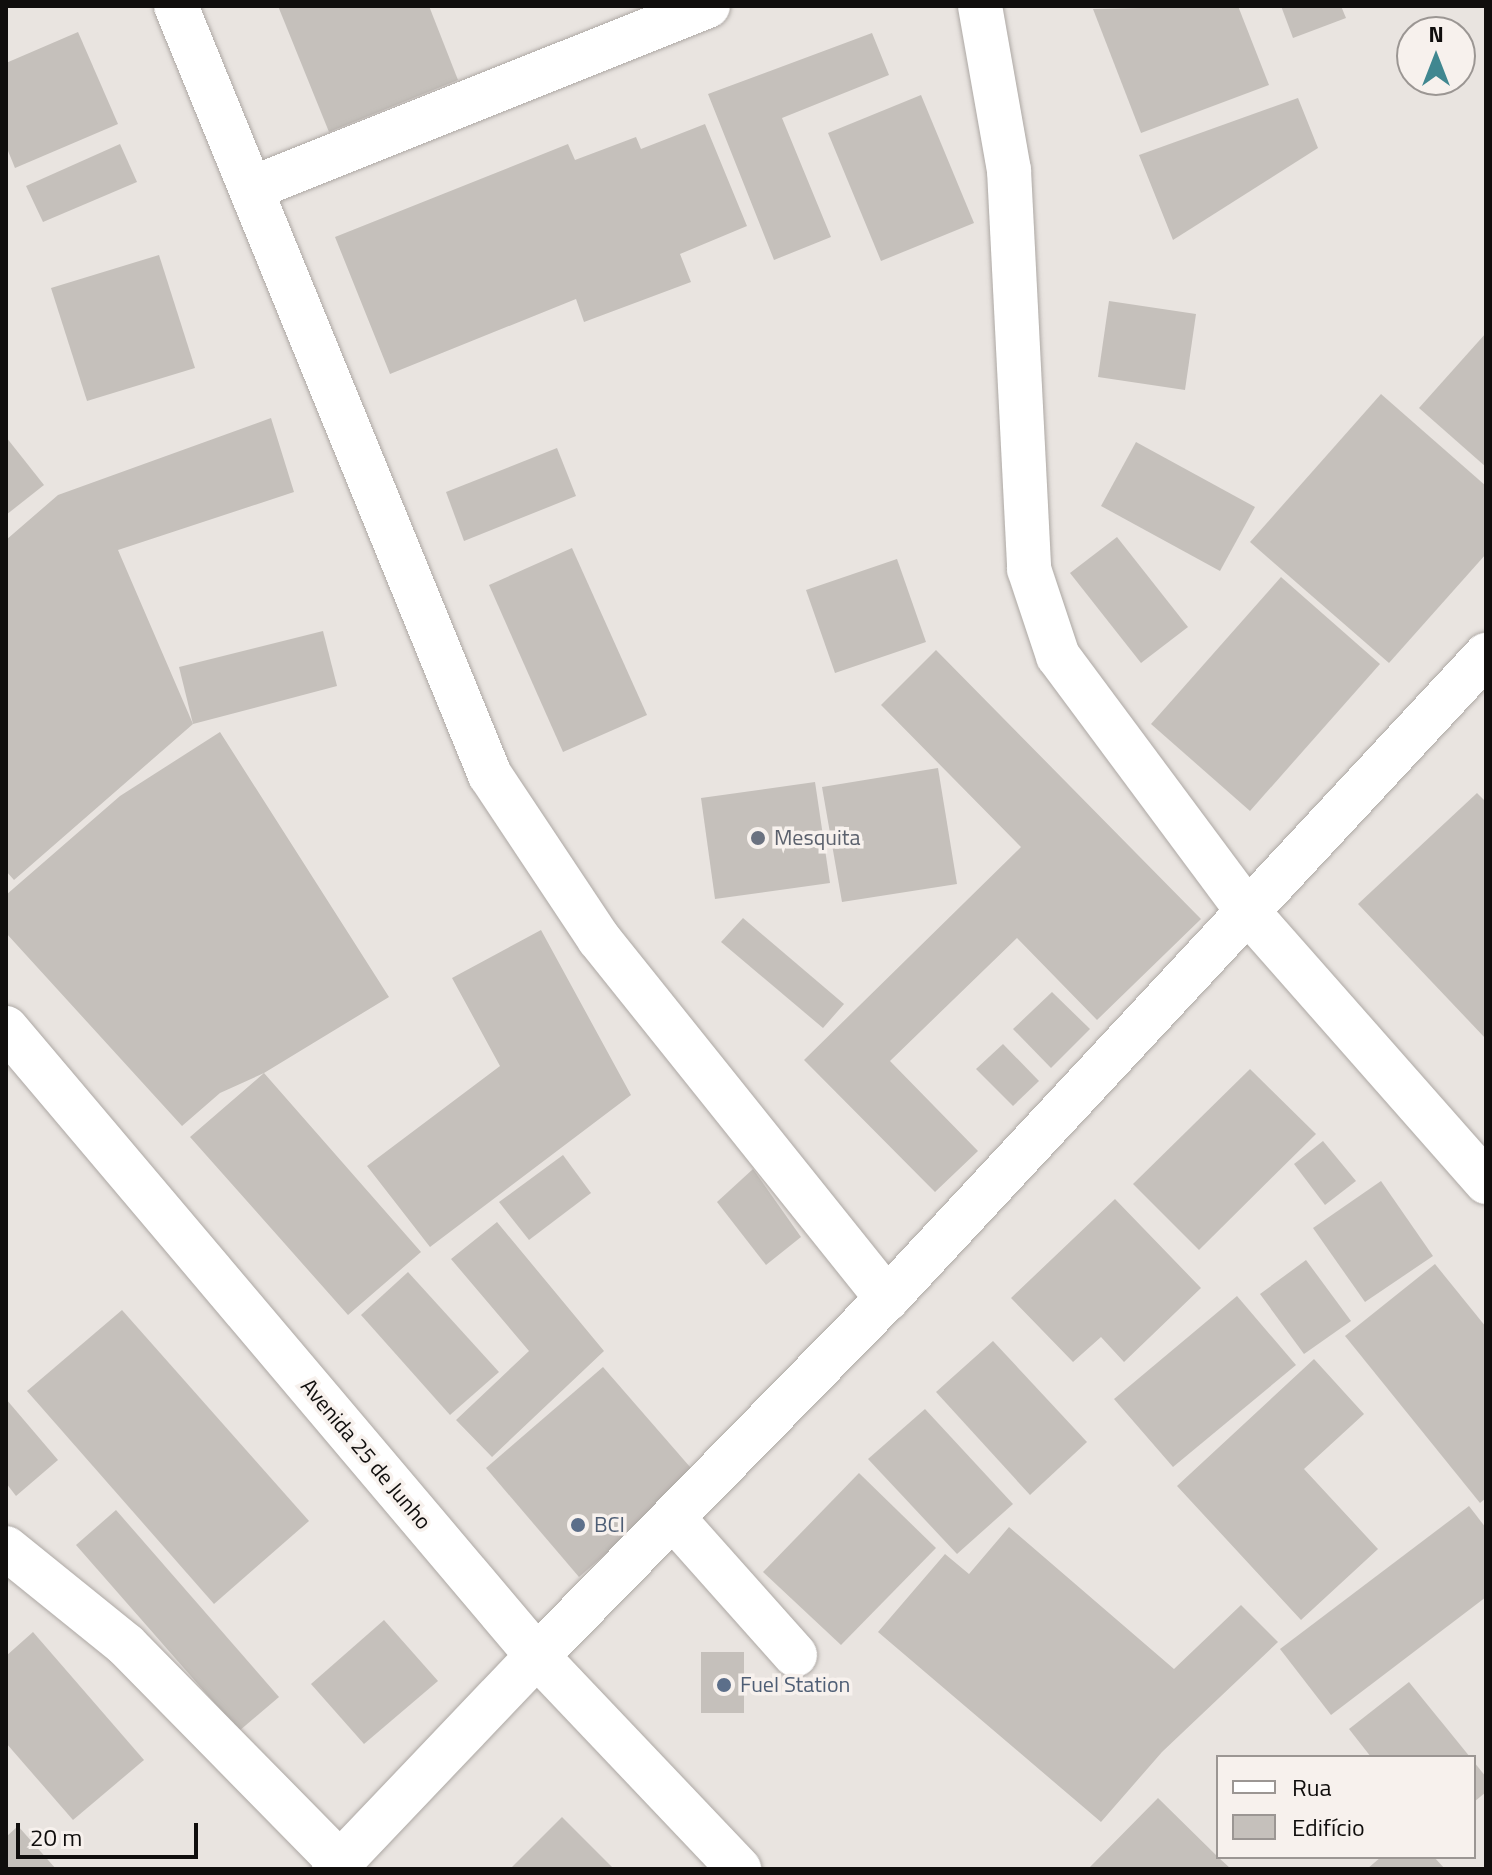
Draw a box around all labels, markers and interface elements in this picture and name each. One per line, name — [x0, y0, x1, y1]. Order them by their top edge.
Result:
north arrow — [1396, 16, 1476, 96]
text: N — [1428, 17, 1444, 51]
place label: Mesquita — [774, 825, 861, 851]
marker: Mesquita — [749, 829, 767, 847]
street label: Avenida 25 de Junho — [295, 1373, 437, 1535]
place label: BCI — [594, 1512, 625, 1538]
marker: BCI — [569, 1516, 587, 1534]
place label: Fuel Station — [740, 1672, 850, 1698]
marker: Fuel Station — [715, 1676, 733, 1694]
legend — [1216, 1755, 1476, 1859]
text: Rua — [1292, 1769, 1331, 1805]
scale bar — [20, 1807, 202, 1857]
text: Edifício — [1292, 1809, 1365, 1845]
text: 20 m — [30, 1819, 82, 1855]

